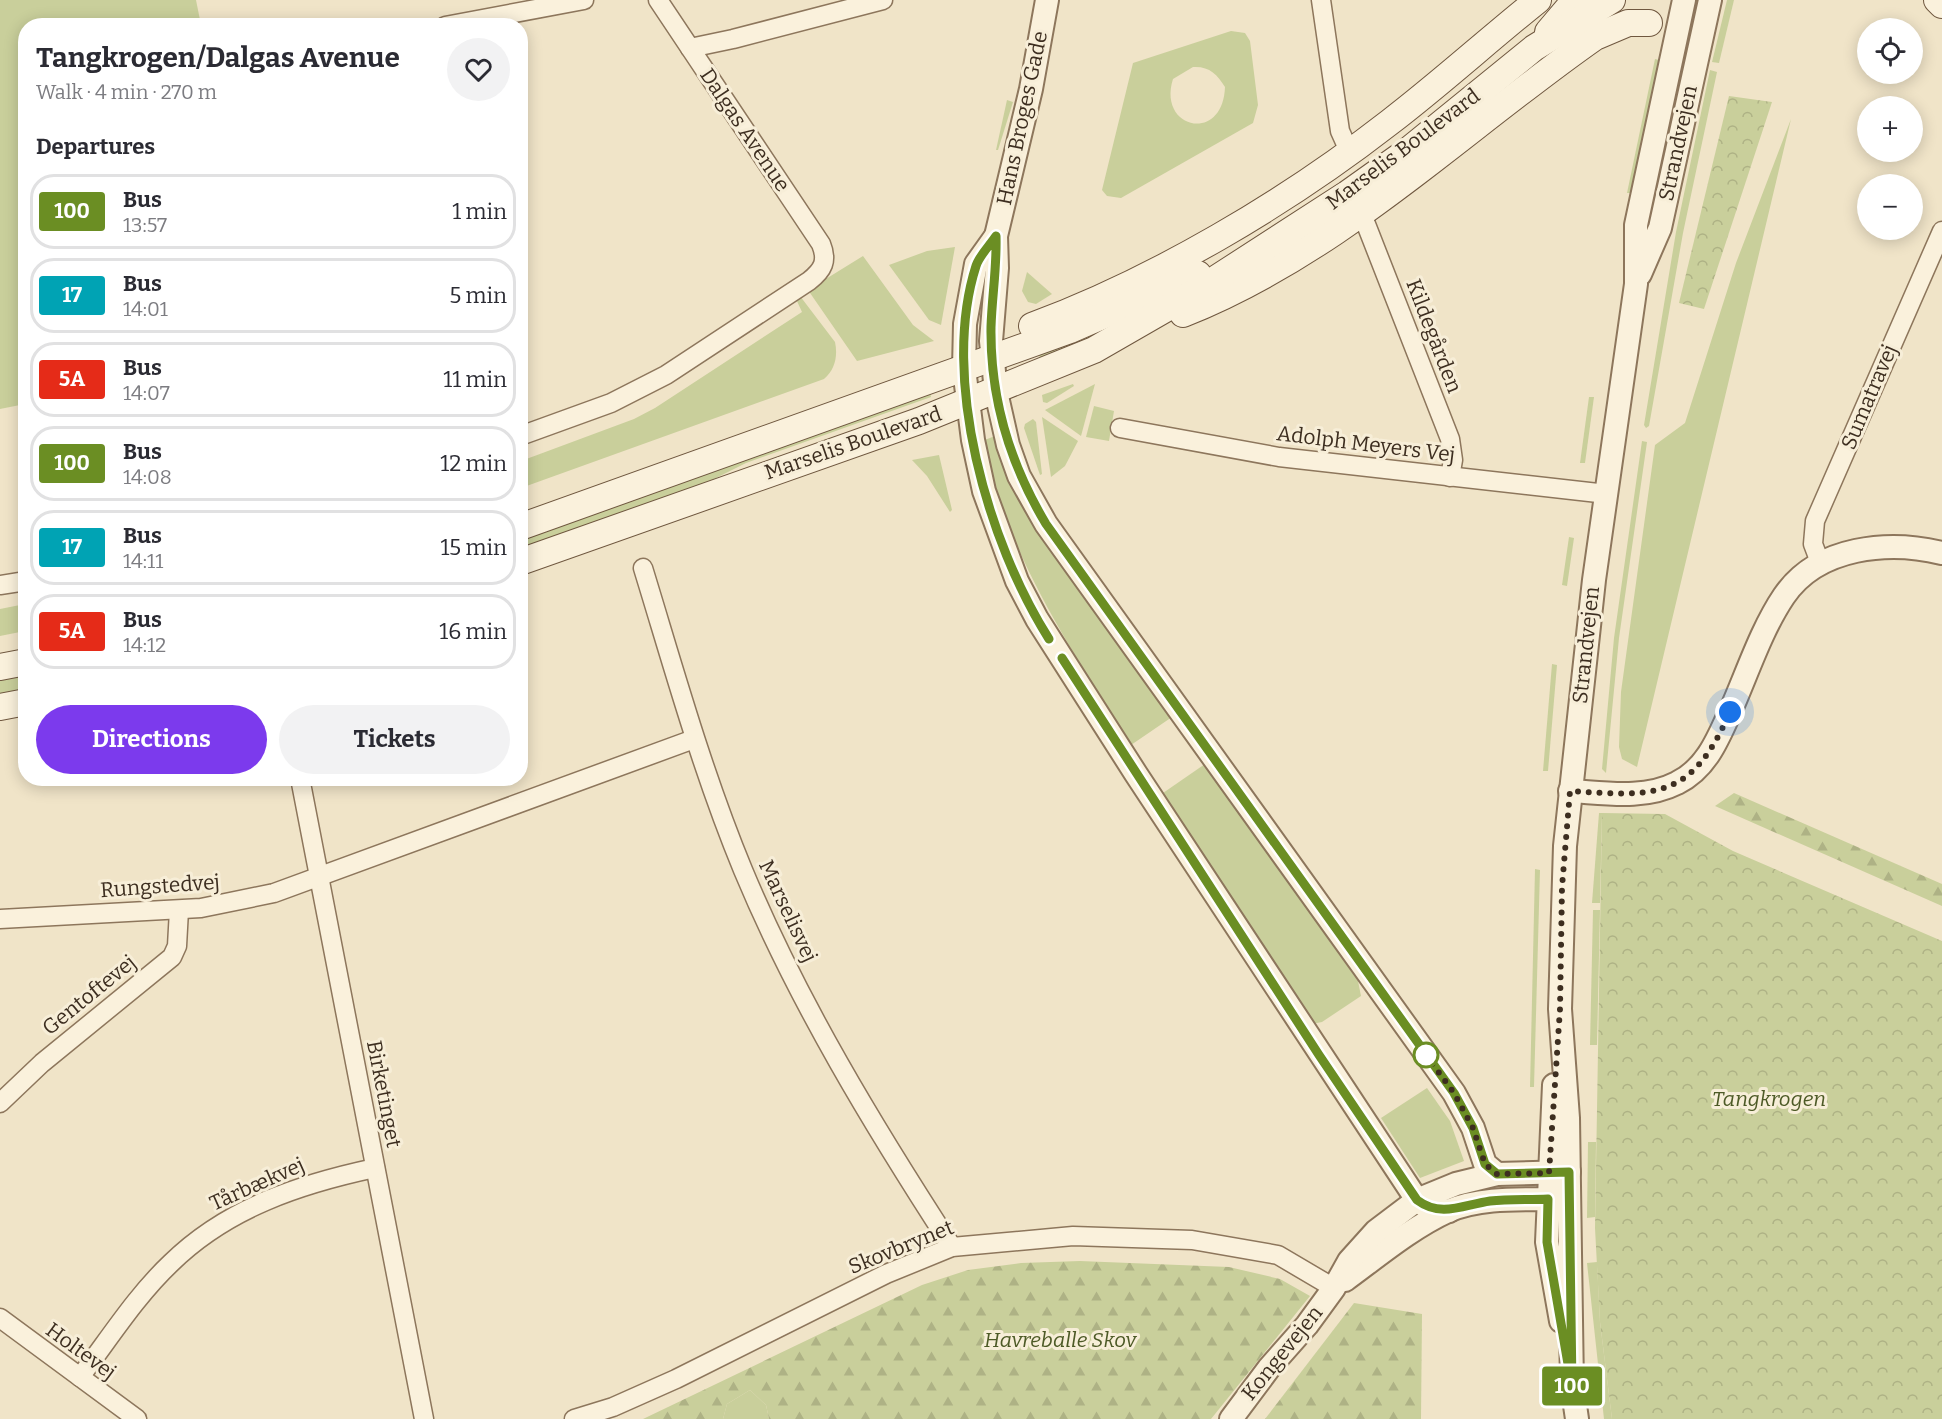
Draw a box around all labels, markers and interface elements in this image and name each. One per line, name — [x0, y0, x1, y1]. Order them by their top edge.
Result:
map controls — [1857, 18, 1923, 240]
button: locate — [1857, 18, 1923, 84]
street label: Hans Broges Gade — [991, 29, 1053, 207]
button: heart — [447, 38, 510, 101]
text: Tangkrogen/Dalgas Avenue — [36, 41, 400, 74]
street label: Dalgas Avenue — [694, 63, 796, 197]
text: Walk · 4 min · 270 m — [36, 80, 217, 104]
street label: Marselis Boulevard — [1321, 83, 1485, 215]
street label: Strandvejen — [1653, 83, 1703, 203]
button: + — [1857, 96, 1923, 162]
text: Departures — [36, 133, 155, 160]
button: − — [1857, 174, 1923, 240]
text: Bus — [123, 186, 162, 213]
text: 100 — [54, 198, 90, 224]
text: 1 min — [452, 198, 507, 225]
text: 13:57 — [123, 213, 167, 237]
text: Bus — [123, 270, 162, 297]
street label: Kildegården — [1400, 275, 1468, 397]
text: 17 — [62, 282, 82, 308]
text: 5 min — [449, 282, 507, 309]
text: 14:01 — [123, 297, 168, 321]
street label: Sumatravej — [1835, 341, 1903, 453]
text: Bus — [123, 354, 162, 381]
text: 5A — [59, 366, 85, 392]
text: 11 min — [443, 366, 507, 393]
text: 14:07 — [123, 381, 170, 405]
street label: Marselis Boulevard — [761, 400, 945, 486]
street label: Adolph Meyers Vej — [1275, 420, 1457, 468]
text: Bus — [123, 438, 162, 465]
text: 100 — [54, 450, 90, 476]
text: 12 min — [440, 450, 507, 477]
text: 14:08 — [123, 465, 172, 489]
text: Bus — [123, 522, 162, 549]
text: 17 — [62, 534, 82, 560]
text: 15 min — [440, 534, 507, 561]
text: 14:11 — [123, 549, 163, 573]
street label: Strandvejen — [1567, 585, 1605, 705]
text: Bus — [123, 606, 162, 633]
text: 5A — [59, 618, 85, 644]
text: 16 min — [439, 618, 507, 645]
text: 14:12 — [123, 633, 166, 657]
your location — [1715, 697, 1745, 727]
button: Directions — [36, 705, 267, 774]
button: Tickets — [279, 705, 510, 774]
street label: Marselisvej — [753, 856, 823, 966]
street label: Rungstedvej — [99, 869, 221, 903]
street label: Gentoftevej — [37, 949, 141, 1041]
street label: Birketinget — [361, 1038, 407, 1150]
unlabelled marker — [1413, 1042, 1439, 1068]
park label: Tangkrogen — [1712, 1086, 1826, 1112]
street label: Tårbækvej — [206, 1152, 308, 1216]
street label: Skovbrynet — [844, 1214, 958, 1280]
street label: Kongevejen — [1236, 1300, 1328, 1406]
street label: Holtevej — [41, 1317, 121, 1385]
park label: Havreballe Skov — [984, 1327, 1137, 1353]
line badge: 100 — [1538, 1366, 1606, 1406]
text: 100 — [1554, 1373, 1590, 1399]

